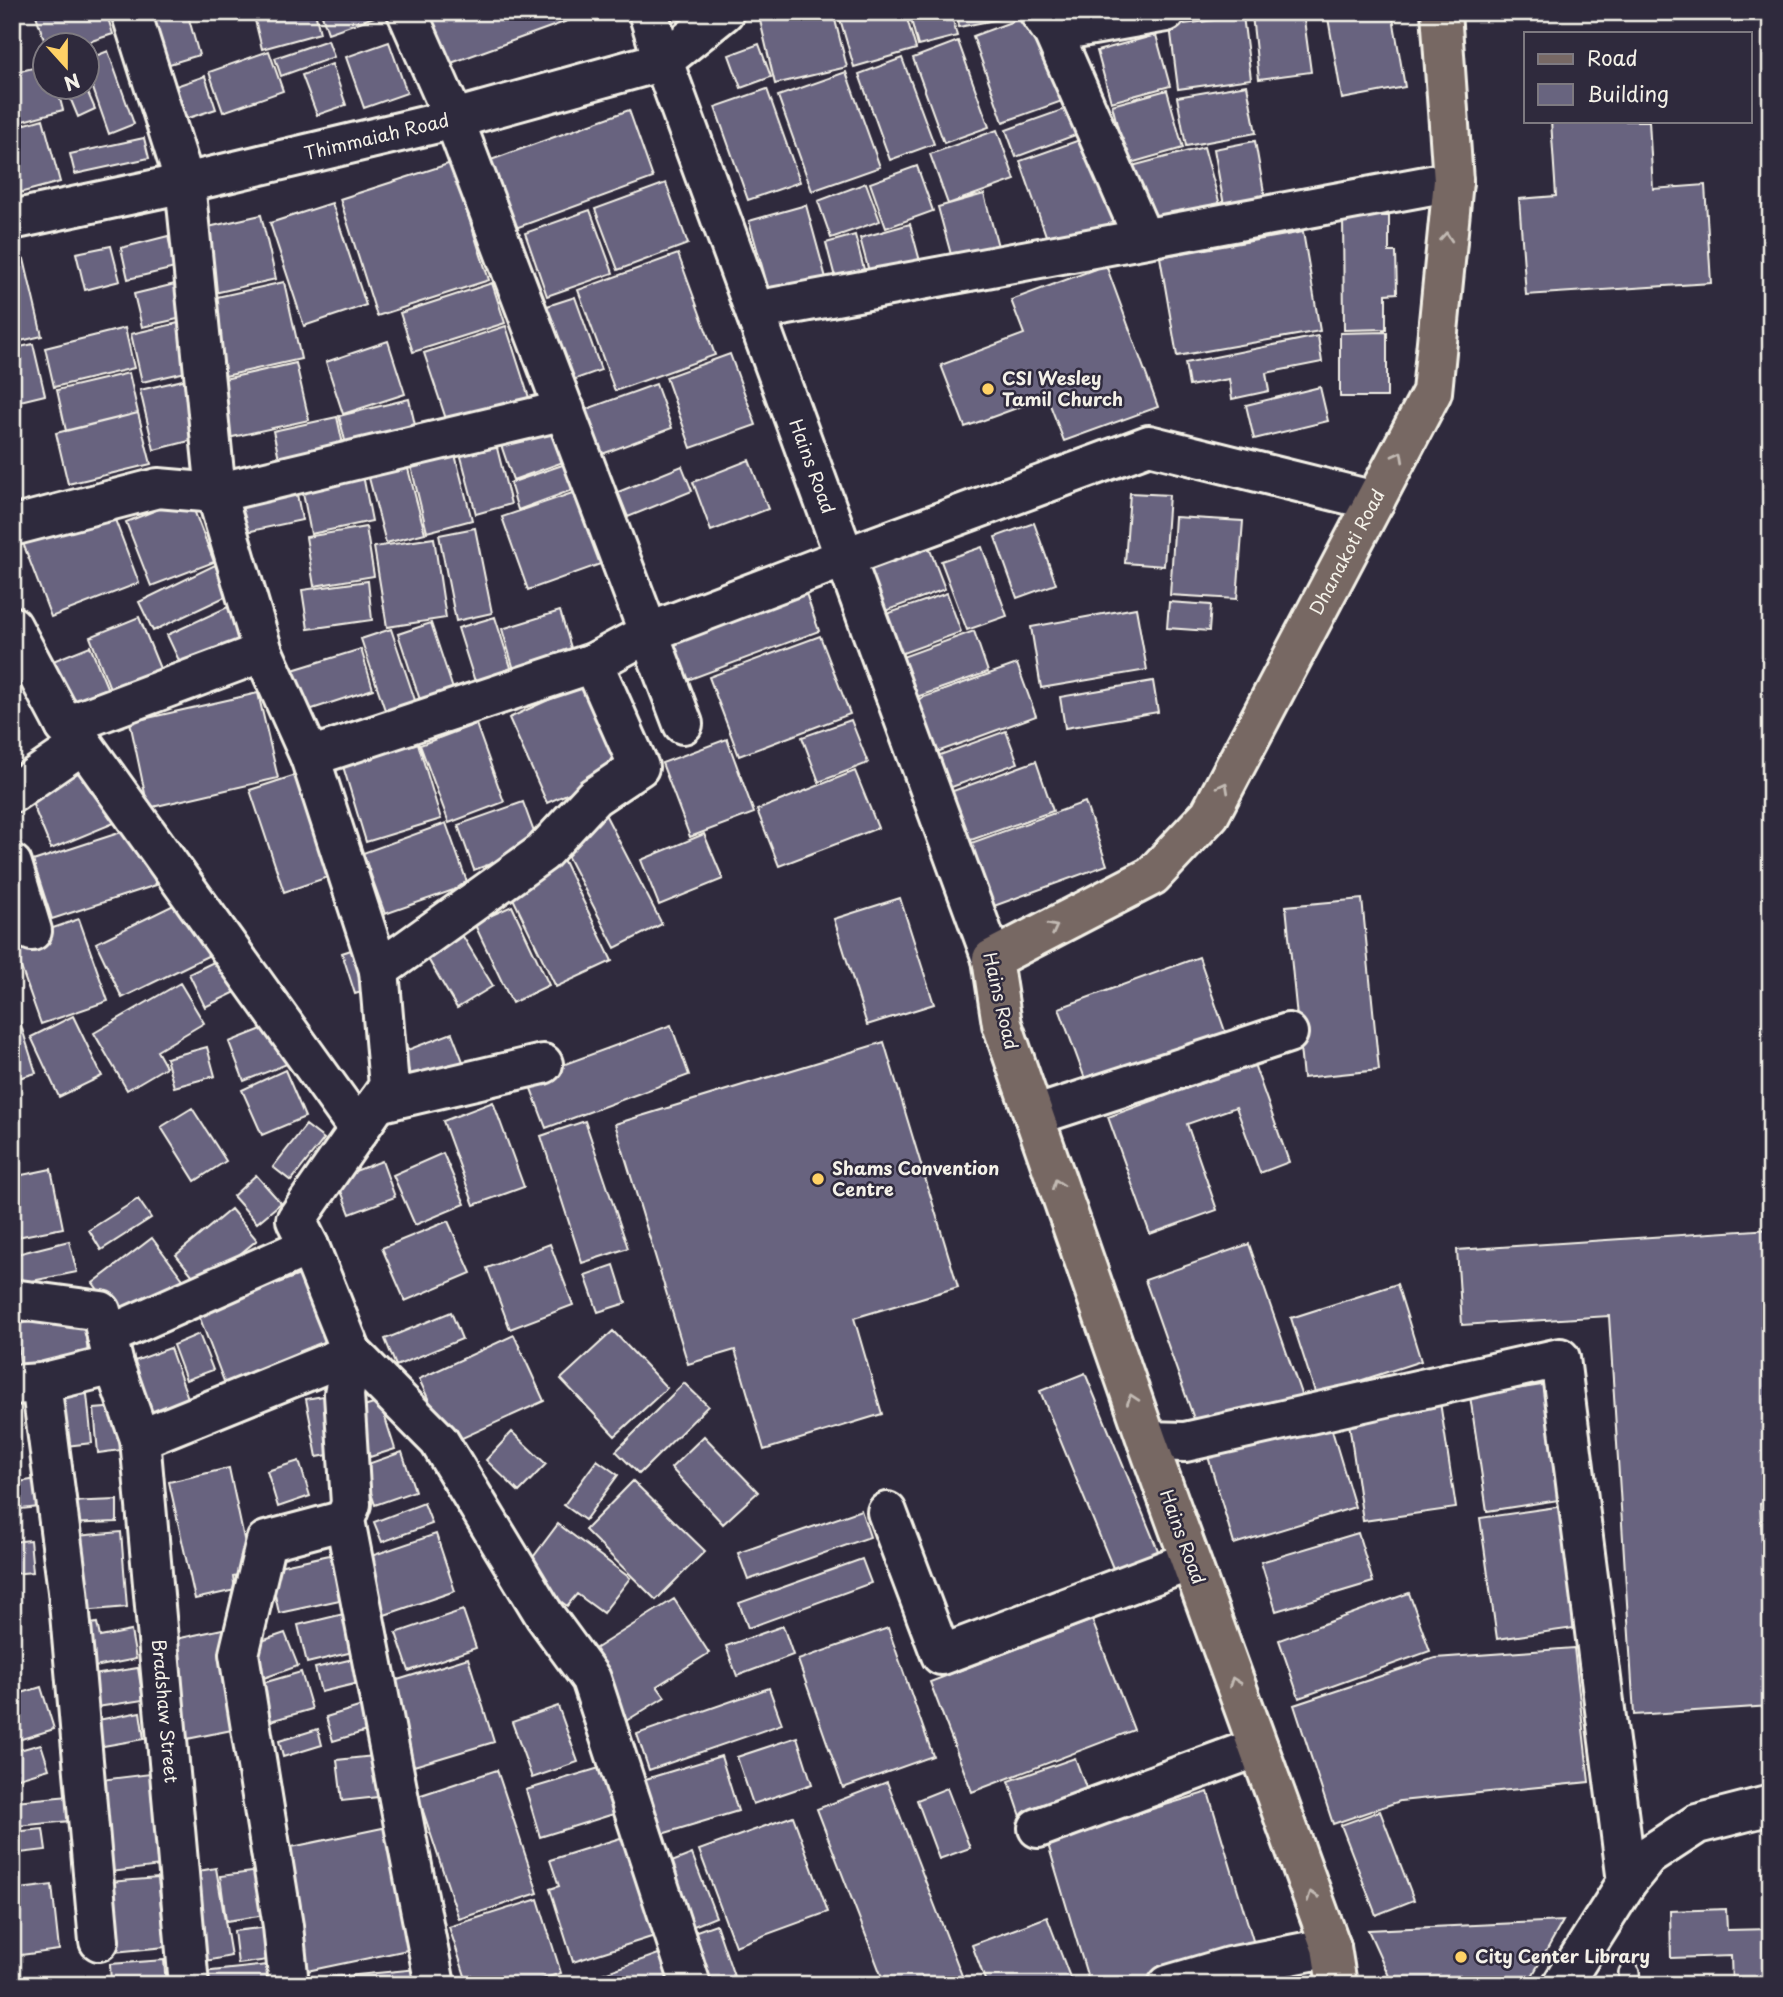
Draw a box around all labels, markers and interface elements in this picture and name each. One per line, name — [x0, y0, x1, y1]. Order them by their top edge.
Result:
north arrow — [32, 32, 102, 102]
legend — [1524, 32, 1752, 122]
text: Road — [1587, 41, 1638, 73]
text: N — [60, 67, 84, 99]
text: Building — [1587, 77, 1669, 109]
street label: Thimmaiah Road — [301, 106, 452, 166]
one-way arrow — [1438, 231, 1453, 242]
place label: CSI Wesley Tamil Church — [1002, 364, 1123, 412]
marker: CSI Wesley Tamil Church — [980, 381, 996, 397]
street label: Hains Road — [783, 415, 843, 517]
one-way arrow — [1391, 451, 1404, 463]
street label: Dhanakoti Road — [1302, 484, 1391, 619]
one-way arrow — [1216, 782, 1230, 794]
one-way arrow — [1046, 922, 1058, 936]
street label: Hains Road — [977, 949, 1026, 1052]
place label: Shams Convention Centre — [832, 1154, 999, 1202]
marker: Shams Convention Centre — [810, 1171, 826, 1187]
one-way arrow — [1051, 1179, 1065, 1191]
one-way arrow — [1126, 1393, 1140, 1406]
street label: Hains Road — [1154, 1485, 1213, 1588]
street label: Bradshaw Street — [146, 1638, 186, 1784]
one-way arrow — [1229, 1677, 1243, 1689]
one-way arrow — [1306, 1890, 1320, 1902]
place label: City Center Library — [1475, 1942, 1650, 1969]
marker: City Center Library — [1453, 1949, 1469, 1965]

